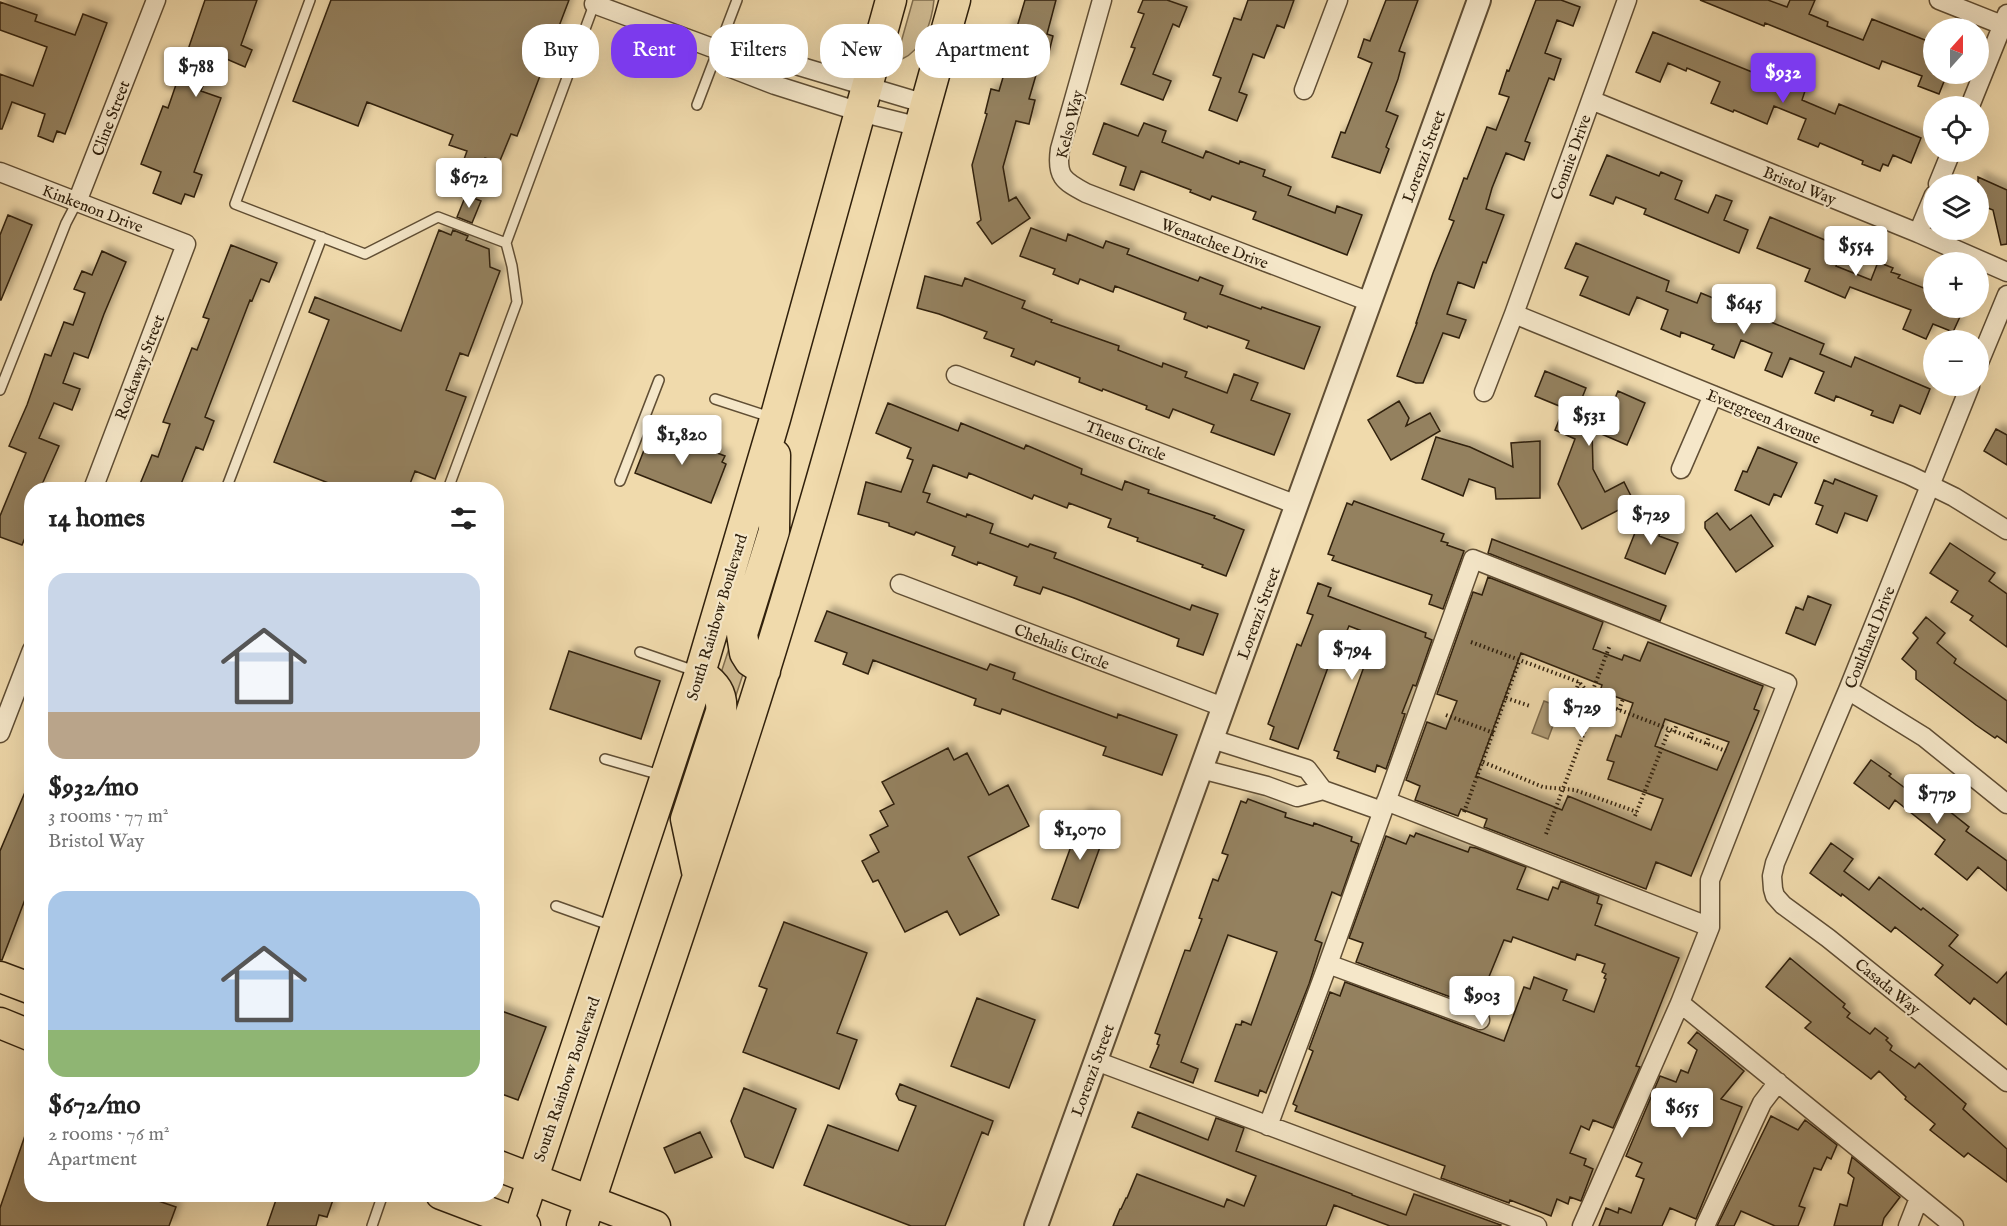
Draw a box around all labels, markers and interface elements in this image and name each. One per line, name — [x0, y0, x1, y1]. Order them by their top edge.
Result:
north arrow — [1923, 18, 1989, 84]
map controls — [1923, 18, 1989, 396]
chip: Buy — [522, 24, 599, 78]
chip: Rent — [611, 24, 697, 78]
chip: Filters — [709, 24, 808, 78]
chip: New — [820, 24, 903, 78]
chip: Apartment — [915, 24, 1050, 78]
pin: $788 — [160, 47, 232, 98]
pin: $932 — [1747, 53, 1819, 104]
text: $788 — [178, 54, 214, 79]
text: $932 — [1765, 60, 1801, 85]
street label: Cline Street — [88, 78, 136, 159]
street label: Kelso Way — [1053, 88, 1089, 161]
button: locate — [1923, 96, 1989, 162]
street label: Lorenzi Street — [1399, 107, 1451, 206]
street label: Connie Drive — [1547, 112, 1597, 203]
pin: $672 — [433, 158, 505, 209]
street label: Bristol Way — [1760, 163, 1839, 211]
text: $672 — [450, 165, 488, 190]
button: layers — [1923, 174, 1989, 240]
street label: Kinkenon Drive — [39, 181, 146, 238]
street label: Wenatchee Drive — [1158, 215, 1271, 275]
pin: $554 — [1820, 226, 1892, 277]
text: $554 — [1838, 233, 1874, 258]
button: + — [1923, 252, 1989, 318]
pin: $645 — [1708, 284, 1780, 335]
text: $645 — [1726, 291, 1762, 316]
street label: Rockaway Street — [112, 312, 170, 423]
button: − — [1923, 330, 1989, 396]
street label: Evergreen Avenue — [1703, 386, 1823, 450]
pin: $531 — [1553, 396, 1625, 447]
text: $531 — [1572, 403, 1606, 428]
pin: $1,820 — [633, 415, 731, 466]
street label: Theus Circle — [1082, 417, 1169, 466]
text: $1,820 — [657, 422, 707, 447]
pin: $729 — [1615, 495, 1687, 546]
text: 14 homes — [48, 502, 145, 535]
icon: filters — [447, 502, 480, 535]
text: $729 — [1632, 502, 1670, 527]
street label: South Rainbow Boulevard — [683, 532, 753, 703]
street label: Lorenzi Street — [1234, 564, 1286, 663]
street label: Coulthard Drive — [1841, 584, 1900, 692]
icon: home — [210, 612, 318, 720]
street label: Chehalis Circle — [1011, 621, 1112, 675]
pin: $794 — [1316, 630, 1388, 681]
text: $794 — [1333, 637, 1371, 662]
pin: $729 — [1546, 688, 1618, 739]
text: $729 — [1563, 695, 1601, 720]
text: $932/mo — [48, 771, 139, 804]
pin: $779 — [1901, 774, 1973, 825]
text: $779 — [1918, 781, 1956, 806]
text: 3 rooms · 77 m² — [48, 804, 168, 829]
pin: $1,070 — [1031, 810, 1129, 861]
text: $1,070 — [1054, 817, 1106, 842]
text: Bristol Way — [48, 829, 144, 854]
icon: home — [210, 930, 318, 1038]
street label: Casada Way — [1850, 955, 1924, 1020]
pin: $903 — [1446, 976, 1518, 1027]
text: $903 — [1463, 983, 1501, 1008]
street label: South Rainbow Boulevard — [530, 994, 606, 1165]
street label: Lorenzi Street — [1068, 1021, 1120, 1120]
pin: $655 — [1646, 1088, 1718, 1139]
text: $672/mo — [48, 1089, 141, 1122]
text: $655 — [1665, 1095, 1699, 1120]
text: 2 rooms · 76 m² — [48, 1122, 169, 1147]
text: Apartment — [48, 1147, 137, 1172]

